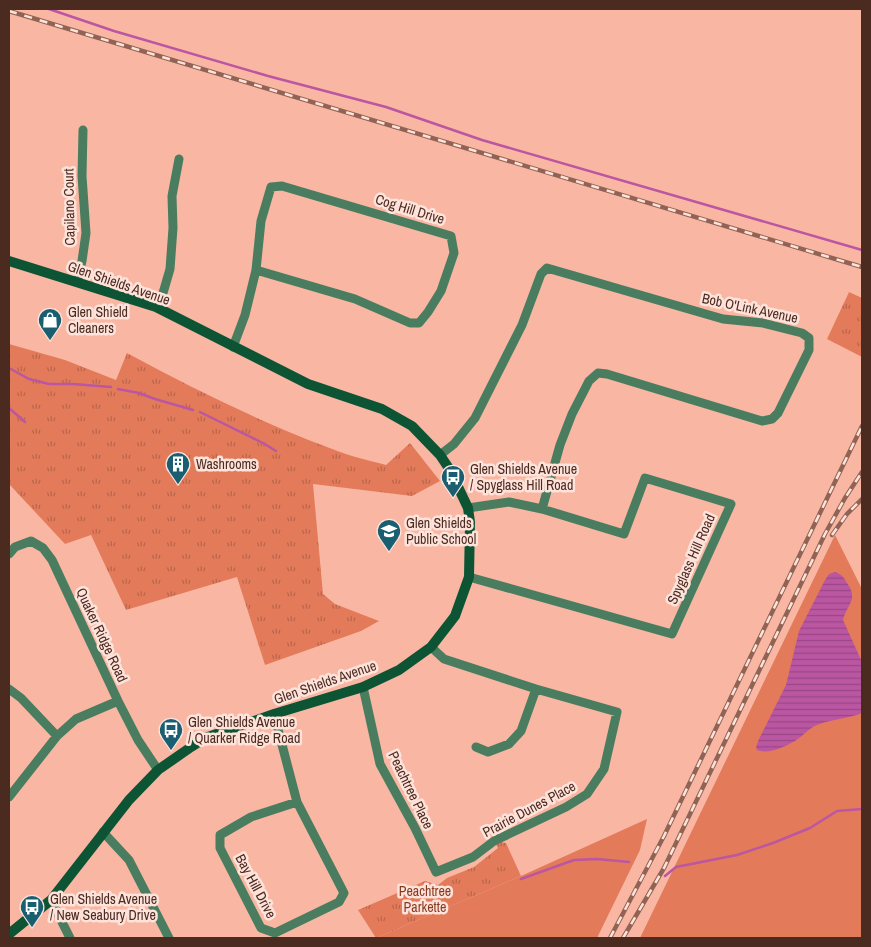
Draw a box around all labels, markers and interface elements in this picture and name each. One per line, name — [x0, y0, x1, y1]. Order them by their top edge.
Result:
street label: Capilano Court — [59, 168, 79, 246]
street label: Cog Hill Drive — [373, 190, 447, 228]
street label: Glen Shields Avenue — [65, 257, 173, 309]
street label: Bob O'Link Avenue — [700, 289, 800, 327]
place label: Glen Shield Cleaners — [68, 303, 128, 337]
shop icon: Glen Shield Cleaners — [37, 307, 63, 341]
building icon: Washrooms — [165, 451, 191, 485]
place label: Washrooms — [196, 455, 257, 473]
place label: Glen Shields Avenue / Spyglass Hill Road — [470, 460, 577, 494]
bus stop icon: Glen Shields Avenue / Spyglass Hill Road — [440, 464, 466, 498]
street label: Spyglass Hill Road — [663, 511, 719, 607]
place label: Glen Shields Public School — [406, 514, 476, 548]
school or university icon: Glen Shields Public School — [376, 518, 402, 552]
street label: Quaker Ridge Road — [72, 585, 132, 685]
street label: Glen Shields Avenue — [271, 656, 379, 708]
place label: Glen Shields Avenue / Quarker Ridge Road — [188, 713, 300, 747]
bus stop icon: Glen Shields Avenue / Quarker Ridge Road — [158, 717, 184, 751]
street label: Peachtree Place — [384, 748, 438, 832]
street label: Prairie Dunes Place — [479, 777, 579, 841]
street label: Bay Hill Drive — [232, 851, 280, 921]
park label: Peachtree Parkette — [399, 882, 451, 916]
place label: Glen Shields Avenue / New Seabury Drive — [50, 890, 157, 924]
bus stop icon: Glen Shields Avenue / New Seabury Drive — [19, 894, 45, 928]

